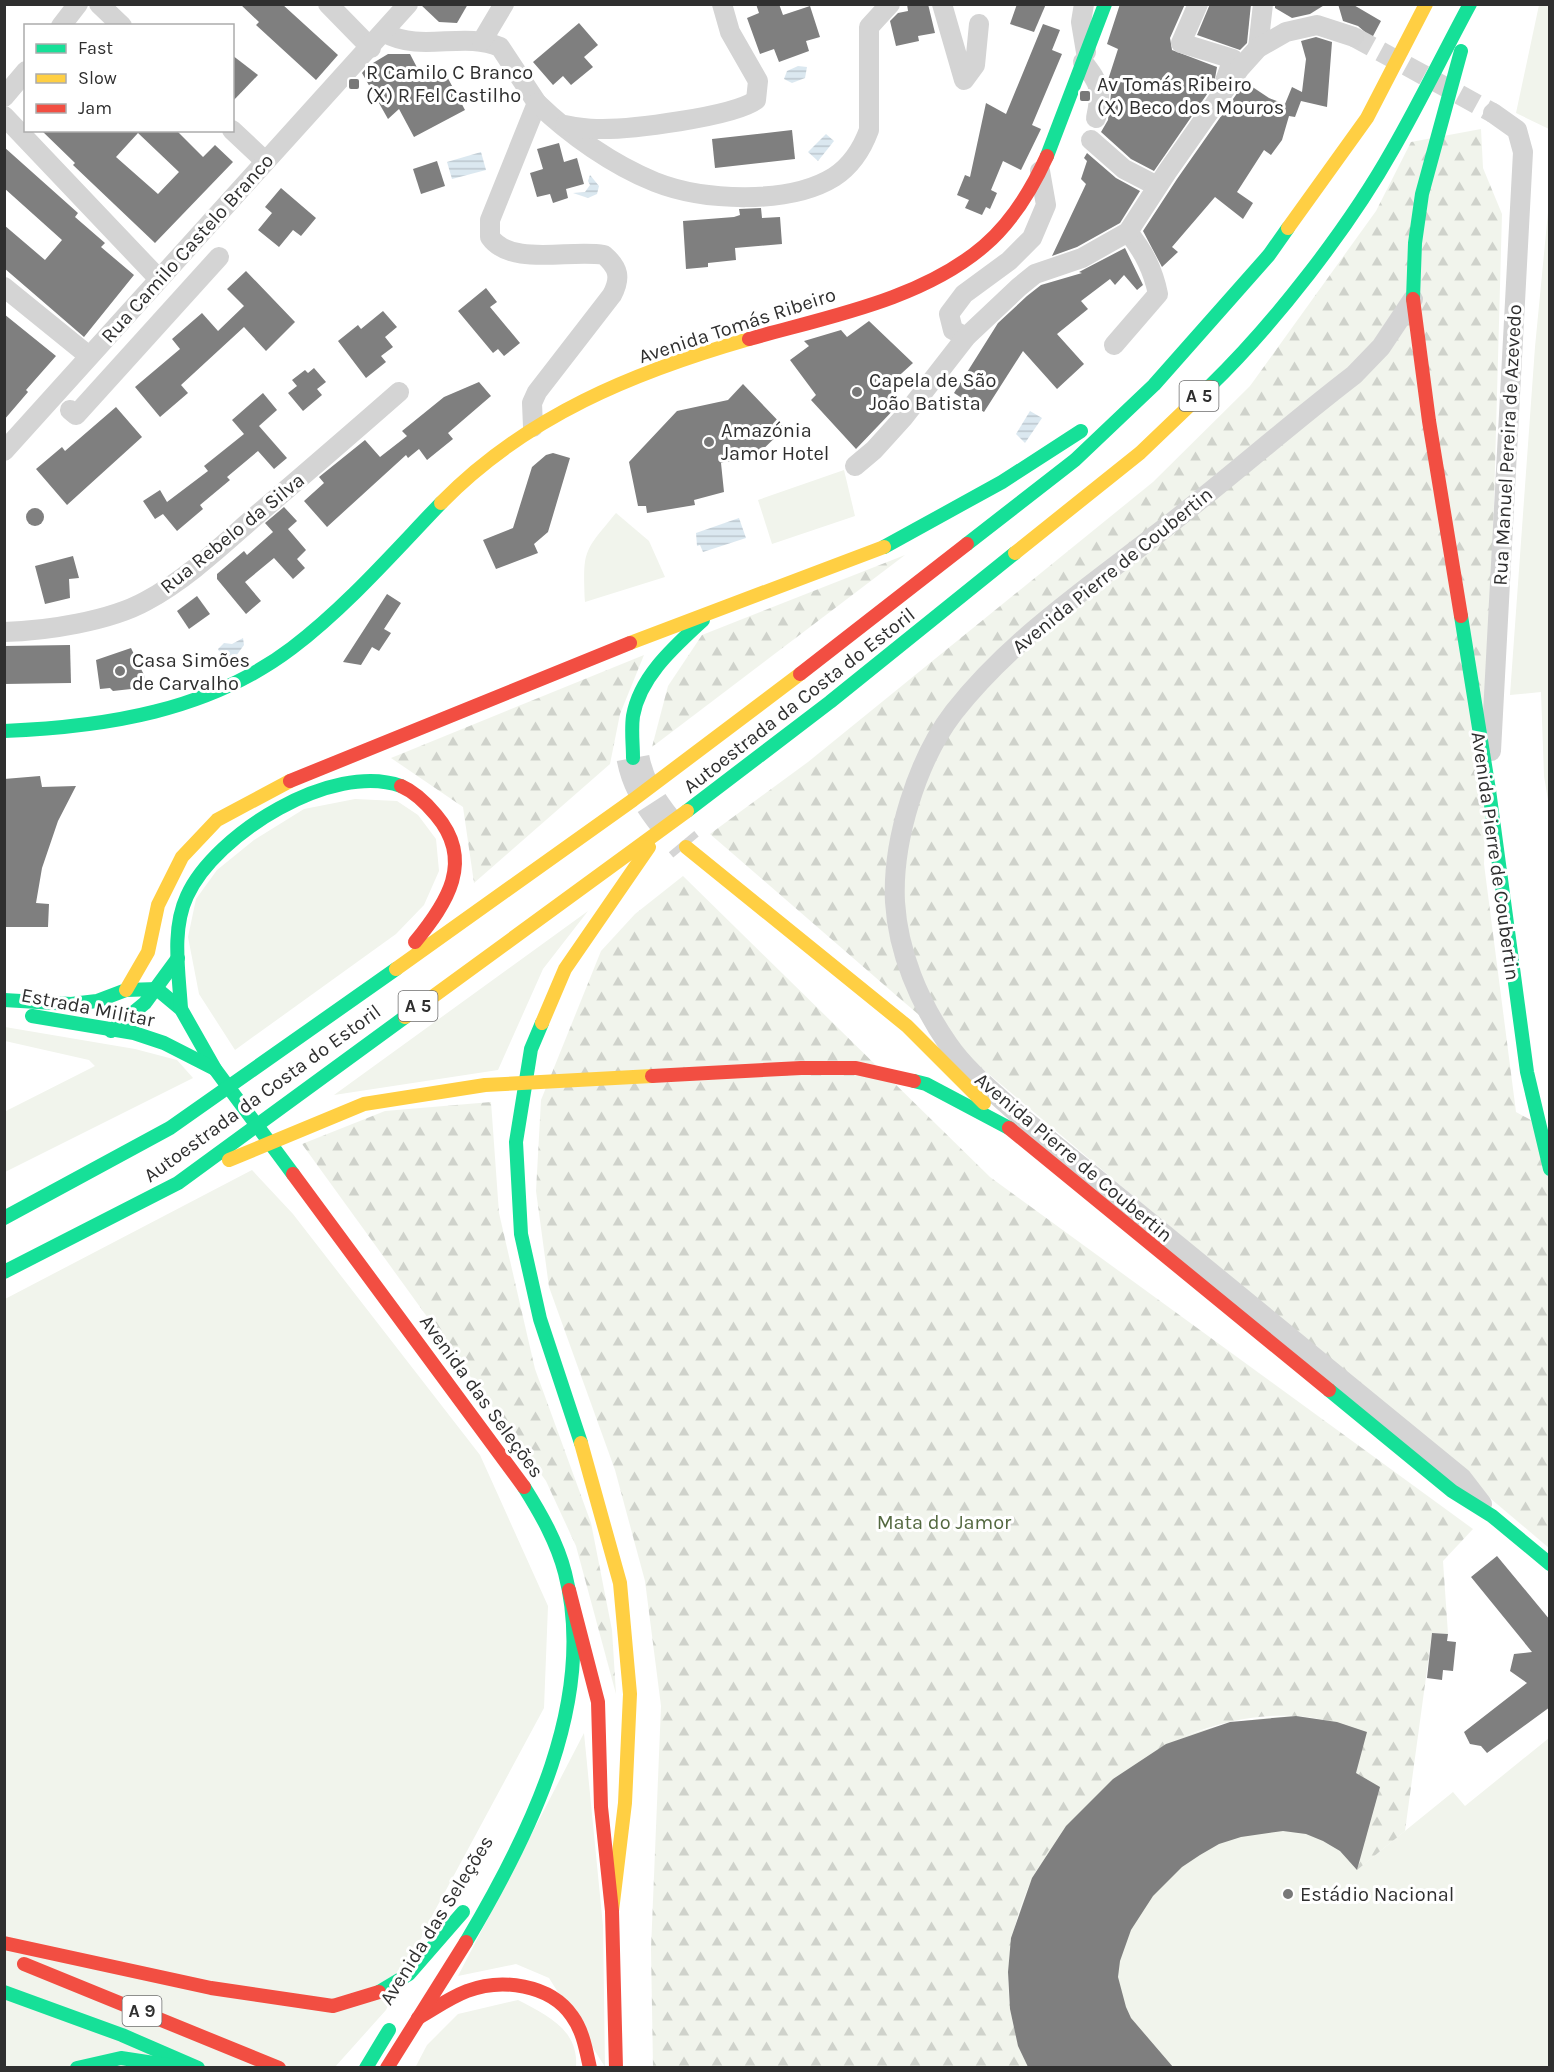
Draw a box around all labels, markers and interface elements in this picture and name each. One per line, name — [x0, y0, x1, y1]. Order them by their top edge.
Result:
legend — [24, 24, 234, 132]
text: Fast — [78, 37, 113, 59]
place label: R Camilo C Branco (X) R Fel Castilho — [366, 61, 533, 107]
text: Slow — [78, 67, 117, 89]
place label: Av Tomás Ribeiro (X) Beco dos Mouros — [1097, 73, 1284, 119]
marker: R Camilo C Branco (X) R Fel Castilho — [347, 77, 361, 91]
marker: Av Tomás Ribeiro (X) Beco dos Mouros — [1078, 89, 1092, 103]
text: Jam — [78, 97, 112, 119]
street label: Rua Camilo Castelo Branco — [96, 149, 278, 348]
street label: Avenida Tomás Ribeiro — [636, 283, 839, 368]
street label: Rua Manuel Pereira de Azevedo — [1489, 304, 1526, 586]
place label: Capela de São João Batista — [869, 369, 997, 415]
road number: A 5 — [1180, 381, 1218, 411]
marker: Capela de São João Batista — [850, 385, 864, 399]
place label: Amazónia Jamor Hotel — [721, 419, 829, 465]
marker: Amazónia Jamor Hotel — [702, 435, 716, 449]
street label: Rua Rebelo da Silva — [156, 468, 309, 598]
street label: Avenida Pierre de Coubertin — [1008, 483, 1217, 658]
street label: Autoestrada da Costa do Estoril — [679, 603, 920, 798]
place label: Casa Simões de Carvalho — [132, 649, 250, 695]
marker: Casa Simões de Carvalho — [113, 664, 127, 678]
street label: Avenida Pierre de Coubertin — [1467, 730, 1524, 982]
street label: Estrada Militar — [19, 983, 157, 1032]
road number: A 5 — [398, 991, 438, 1021]
street label: Autoestrada da Costa do Estoril — [139, 1000, 385, 1187]
street label: Avenida Pierre de Coubertin — [970, 1068, 1177, 1247]
street label: Avenida das Seleções — [415, 1310, 548, 1482]
park label: Mata do Jamor — [877, 1511, 1012, 1534]
street label: Avenida das Seleções — [375, 1831, 498, 2009]
place label: Estádio Nacional — [1300, 1883, 1454, 1906]
marker: Estádio Nacional — [1281, 1887, 1295, 1901]
road number: A 9 — [122, 1996, 162, 2026]

